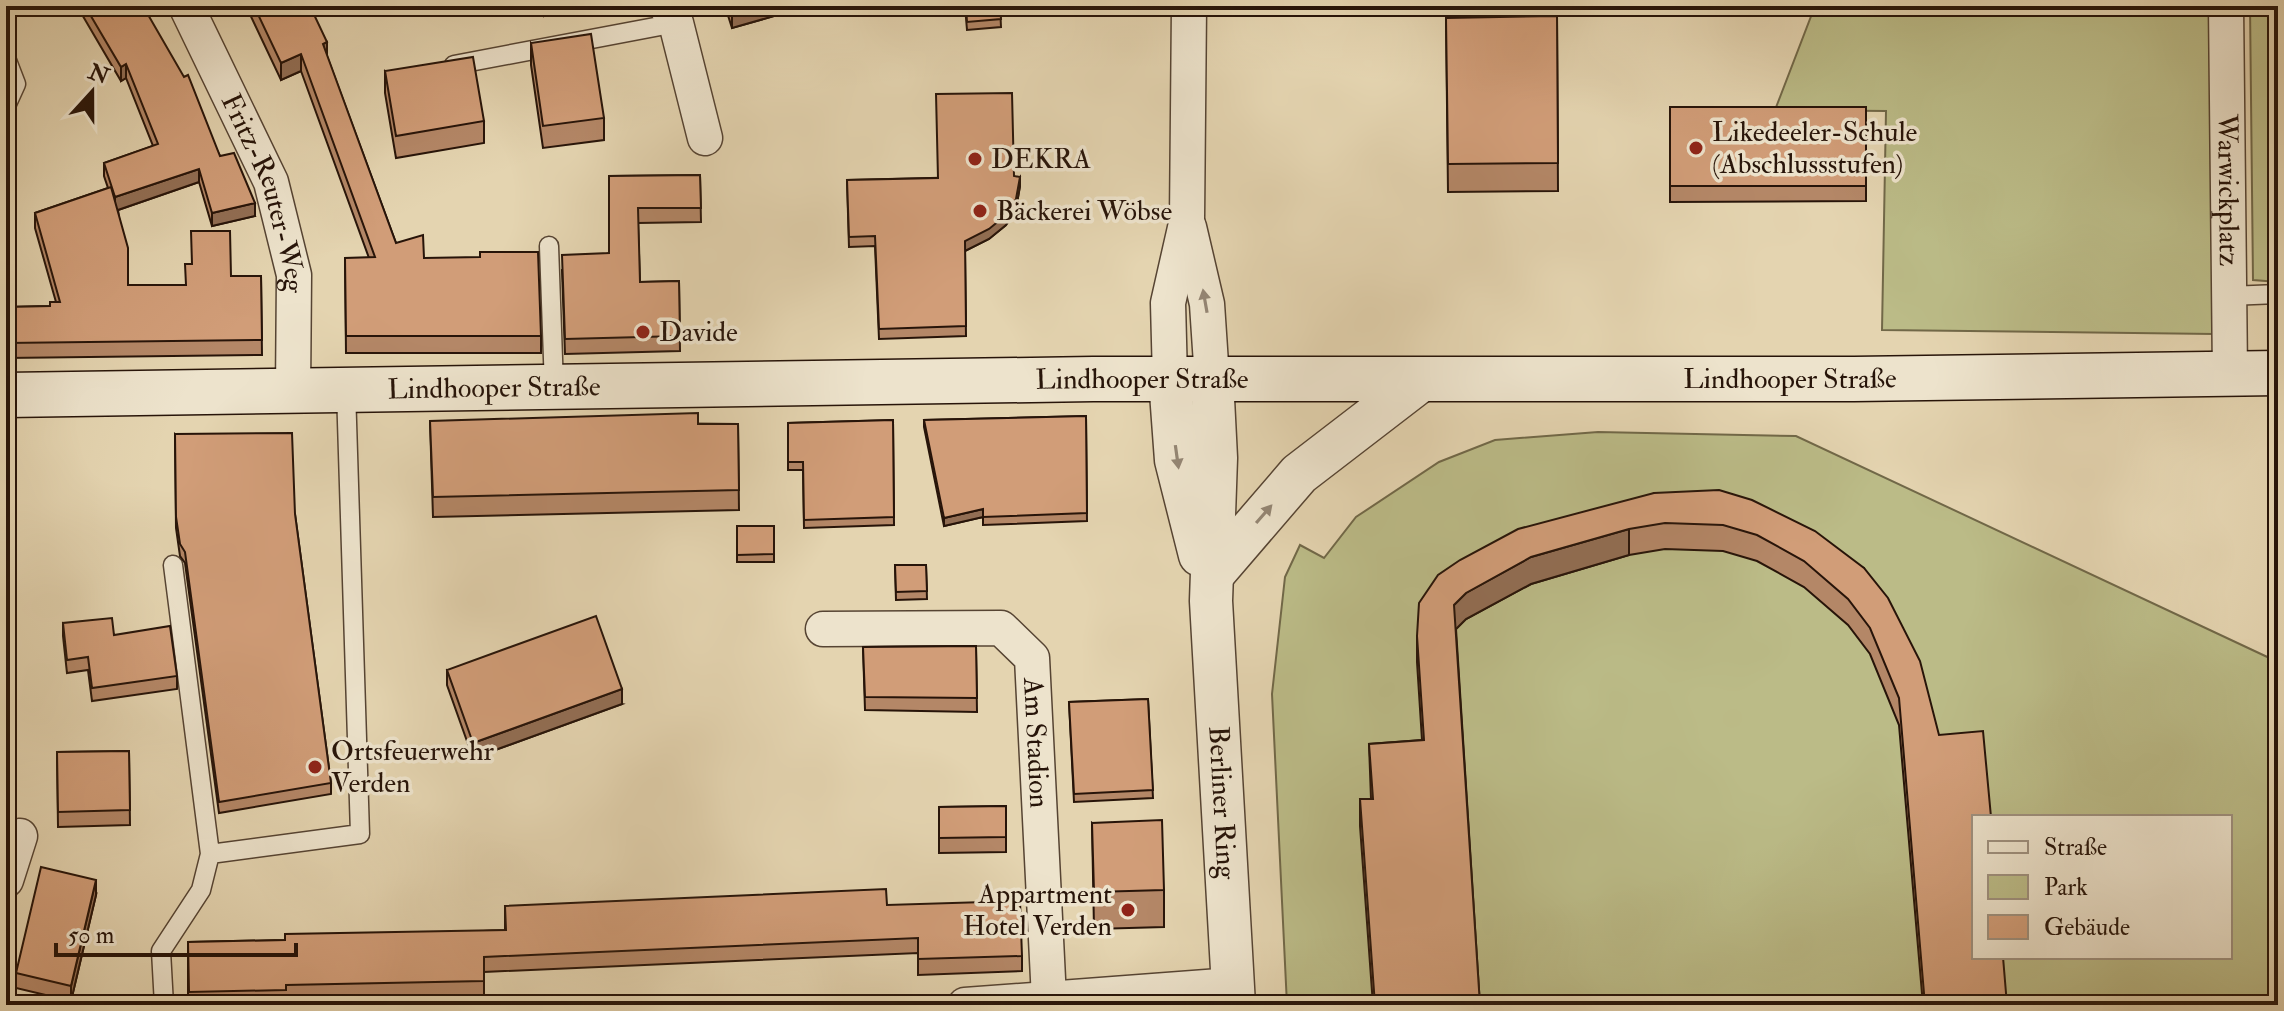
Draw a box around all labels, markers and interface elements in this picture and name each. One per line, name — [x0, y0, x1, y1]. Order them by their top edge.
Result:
north arrow — [52, 52, 132, 132]
text: N — [84, 57, 113, 91]
street label: Fritz-Reuter-Weg — [213, 88, 312, 294]
street label: Warwickplatz — [2210, 113, 2246, 267]
place label: Likedeeler-Schule (Abschlussstufen) — [1712, 115, 1918, 182]
marker: Likedeeler-Schule (Abschlussstufen) — [1687, 139, 1705, 157]
place label: DEKRA — [991, 142, 1091, 177]
marker: DEKRA — [966, 150, 984, 168]
place label: Bäckerei Wöbse — [996, 194, 1172, 229]
marker: Bäckerei Wöbse — [971, 202, 989, 220]
one-way arrow — [1198, 288, 1211, 313]
place label: Davide — [659, 315, 738, 350]
marker: Davide — [634, 323, 652, 341]
street label: Lindhooper Straße — [1683, 361, 1897, 397]
street label: Lindhooper Straße — [1035, 362, 1249, 397]
street label: Lindhooper Straße — [387, 369, 601, 407]
one-way arrow — [1171, 445, 1184, 470]
one-way arrow — [1255, 505, 1272, 525]
street label: Am Stadion — [1015, 676, 1057, 809]
street label: Berliner Ring — [1201, 725, 1244, 881]
place label: Ortsfeuerwehr Verden — [331, 734, 495, 801]
marker: Ortsfeuerwehr Verden — [306, 758, 324, 776]
legend — [1972, 815, 2232, 959]
text: Straße — [2044, 832, 2107, 863]
text: Park — [2044, 872, 2088, 903]
place label: Appartment Hotel Verden — [963, 877, 1112, 944]
marker: Appartment Hotel Verden — [1119, 901, 1137, 919]
scale bar — [56, 907, 296, 957]
text: Gebäude — [2044, 912, 2130, 943]
text: 50 m — [68, 920, 115, 951]

